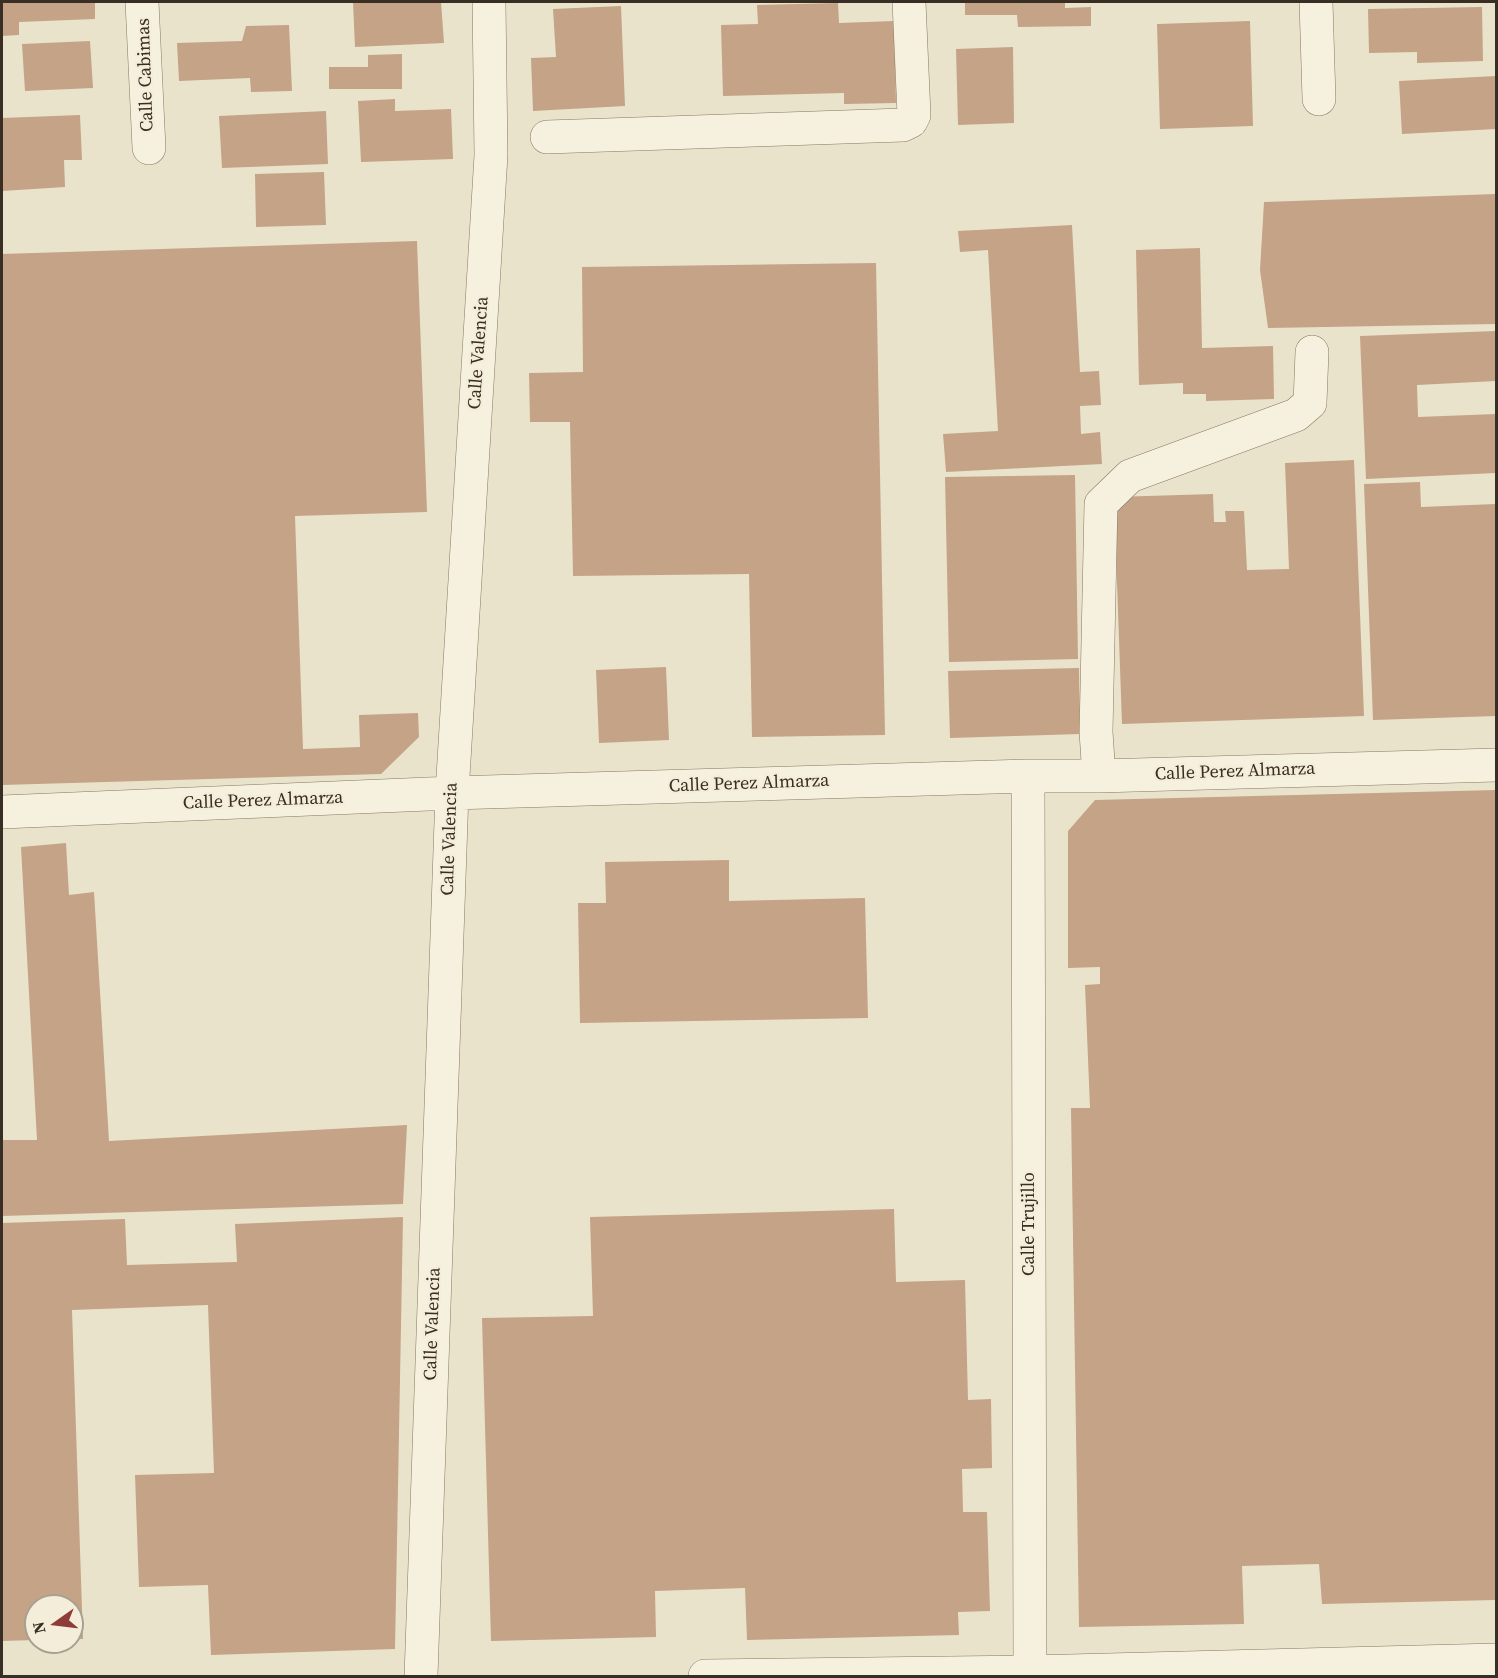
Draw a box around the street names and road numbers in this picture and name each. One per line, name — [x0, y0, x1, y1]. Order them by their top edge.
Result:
street label: Calle Cabimas — [133, 18, 159, 132]
street label: Calle Valencia — [464, 296, 494, 410]
street label: Calle Perez Almarza — [1154, 758, 1316, 786]
street label: Calle Perez Almarza — [668, 770, 830, 798]
street label: Calle Valencia — [437, 782, 463, 896]
street label: Calle Perez Almarza — [182, 787, 344, 815]
street label: Calle Trujillo — [1018, 1172, 1040, 1276]
street label: Calle Valencia — [420, 1267, 446, 1381]

